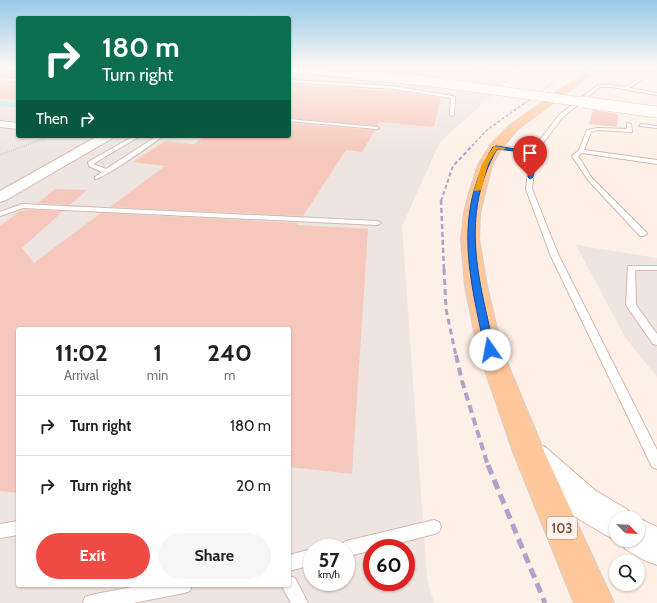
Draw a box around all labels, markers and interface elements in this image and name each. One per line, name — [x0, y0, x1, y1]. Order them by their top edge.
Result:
text: 180 m — [102, 30, 180, 64]
icon: right — [36, 32, 88, 84]
text: Turn right — [102, 64, 173, 86]
icon: right — [76, 108, 98, 130]
text: Then — [36, 110, 68, 128]
pin — [513, 136, 547, 177]
icon: arrive — [519, 142, 541, 164]
position arrow — [469, 329, 511, 371]
text: 11:02 — [55, 338, 108, 367]
text: 1 — [153, 338, 162, 367]
text: 240 — [207, 338, 252, 367]
text: Arrival — [64, 367, 99, 383]
text: min — [147, 367, 168, 383]
text: m — [224, 367, 235, 383]
icon: right — [36, 415, 58, 437]
text: Turn right — [70, 417, 131, 435]
text: 180 m — [230, 417, 271, 435]
icon: right — [36, 475, 58, 497]
text: Turn right — [70, 477, 131, 495]
text: 20 m — [236, 477, 271, 495]
north arrow — [609, 511, 645, 547]
map controls — [609, 511, 645, 591]
road number: 103 — [547, 517, 577, 539]
button: Exit — [36, 533, 150, 579]
button: Share — [158, 533, 271, 579]
speed limit sign: 60 — [363, 539, 415, 591]
text: 57 — [319, 548, 339, 572]
button: search — [609, 555, 645, 591]
text: km/h — [318, 568, 340, 581]

